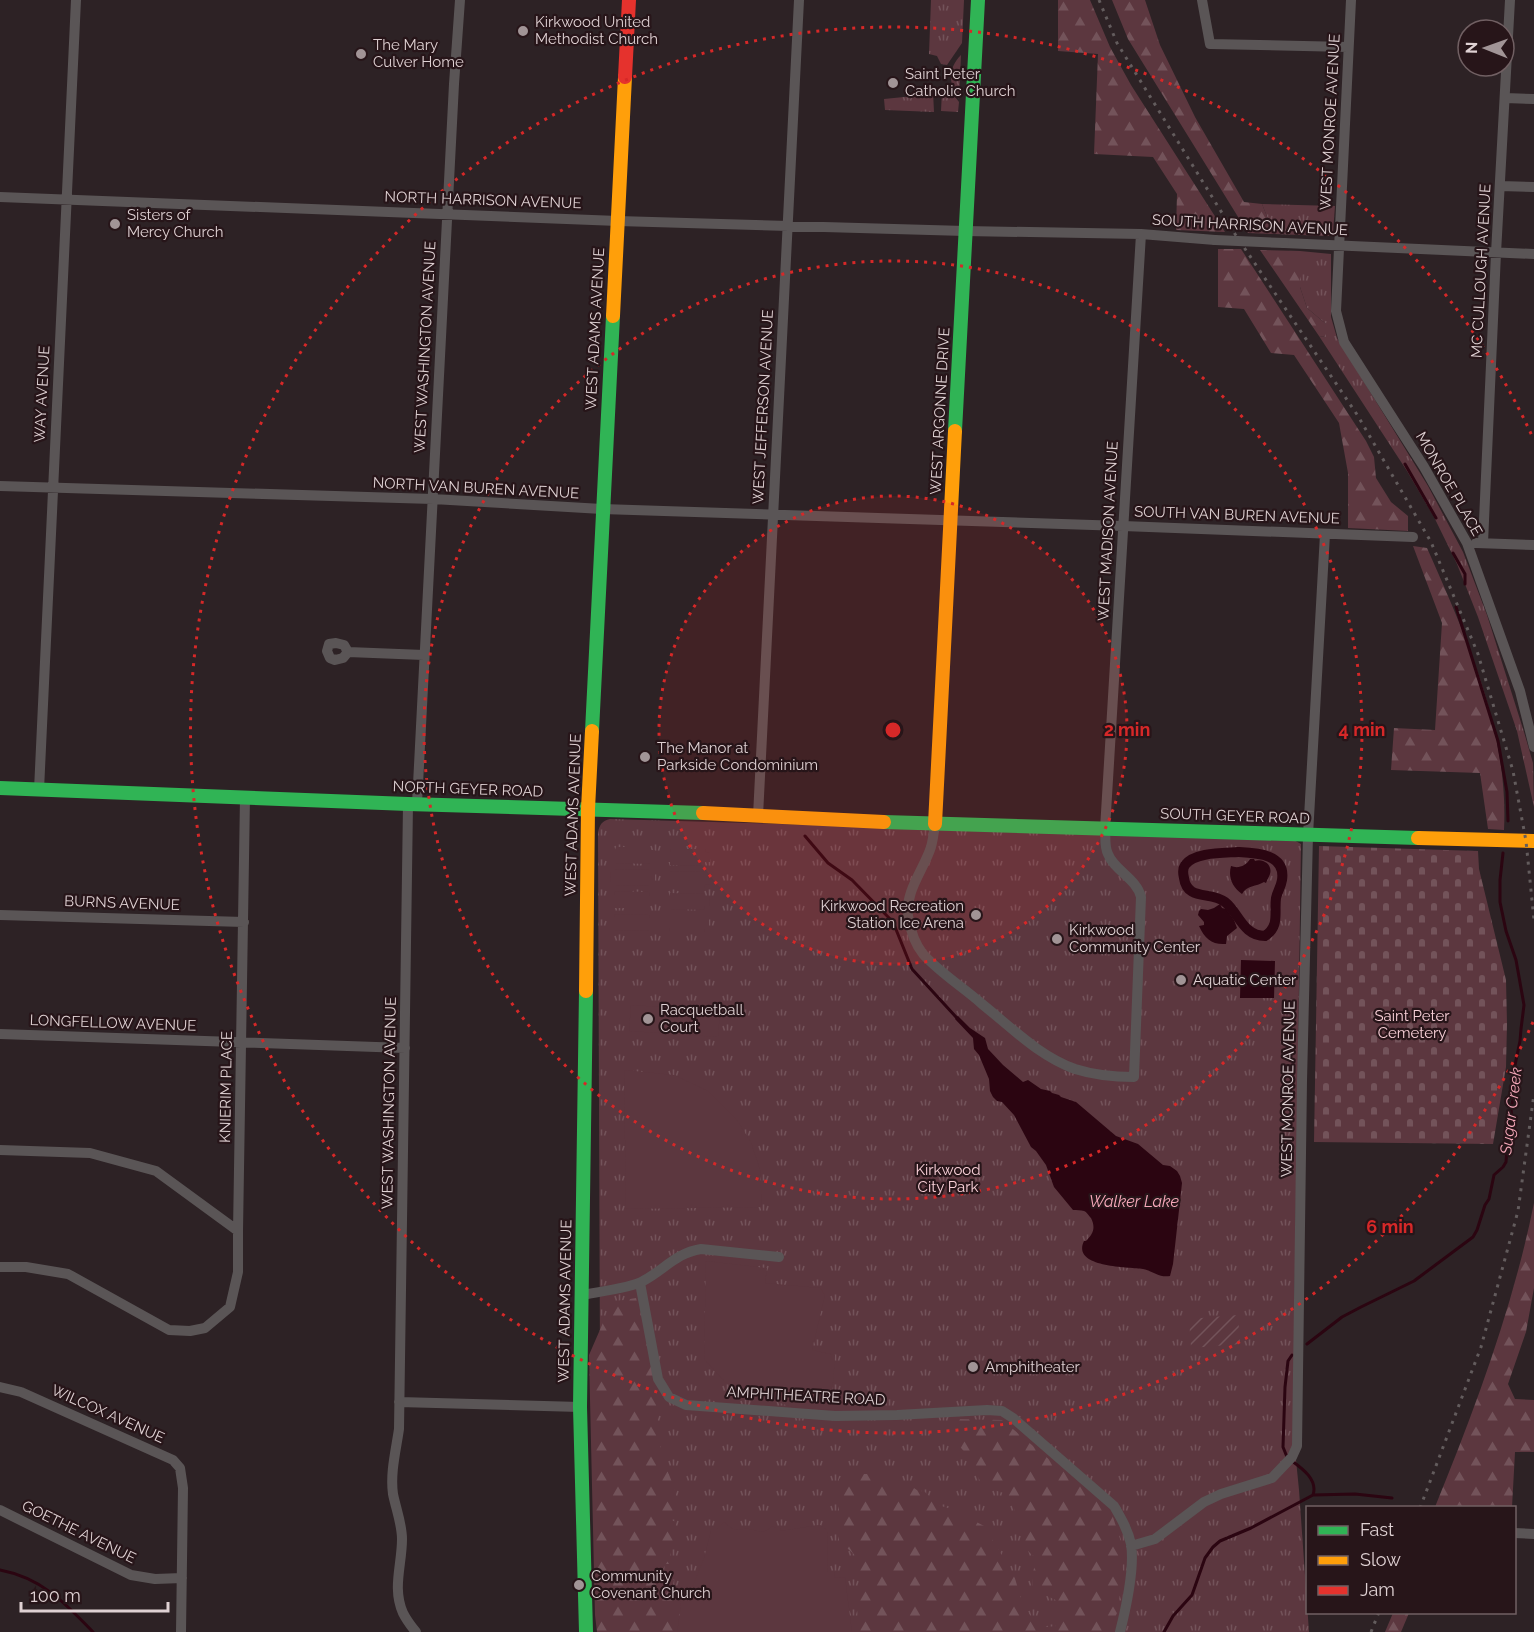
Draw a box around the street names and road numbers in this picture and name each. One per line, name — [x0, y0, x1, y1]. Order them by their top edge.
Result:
street label: WEST MONROE AVENUE — [1316, 33, 1344, 211]
street label: MC CULLOUGH AVENUE — [1467, 183, 1495, 359]
street label: NORTH HARRISON AVENUE — [384, 188, 582, 212]
street label: SOUTH HARRISON AVENUE — [1152, 211, 1348, 239]
street label: WEST WASHINGTON AVENUE — [410, 241, 440, 453]
street label: WEST ADAMS AVENUE — [582, 247, 608, 411]
street label: WEST JEFFERSON AVENUE — [749, 309, 777, 505]
street label: WEST ARGONNE DRIVE — [927, 327, 953, 495]
street label: WAY AVENUE — [30, 345, 54, 443]
street label: MONROE PLACE — [1412, 429, 1486, 539]
street label: WEST MADISON AVENUE — [1094, 441, 1122, 621]
street label: NORTH VAN BUREN AVENUE — [372, 474, 580, 502]
street label: SOUTH VAN BUREN AVENUE — [1134, 502, 1340, 528]
street label: WEST ADAMS AVENUE — [561, 733, 585, 897]
street label: NORTH GEYER ROAD — [392, 777, 544, 801]
street label: SOUTH GEYER ROAD — [1160, 804, 1310, 828]
street label: BURNS AVENUE — [64, 892, 180, 914]
street label: WEST WASHINGTON AVENUE — [378, 997, 400, 1209]
street label: WEST MONROE AVENUE — [1277, 1001, 1299, 1177]
street label: LONGFELLOW AVENUE — [29, 1011, 197, 1035]
street label: KNIERIM PLACE — [216, 1031, 236, 1143]
street label: WEST ADAMS AVENUE — [555, 1219, 575, 1383]
street label: WILCOX AVENUE — [49, 1381, 167, 1447]
street label: AMPHITHEATRE ROAD — [726, 1383, 886, 1409]
street label: GOETHE AVENUE — [19, 1497, 139, 1567]

